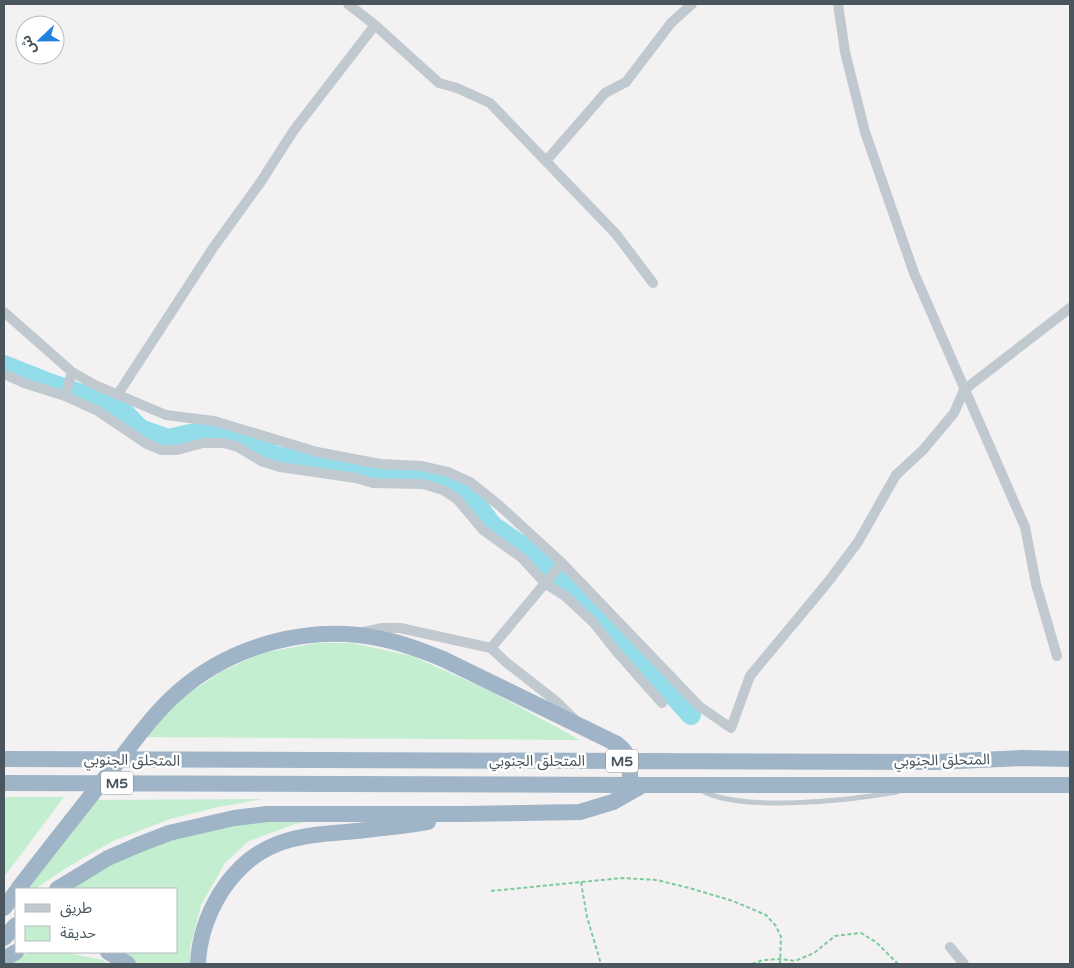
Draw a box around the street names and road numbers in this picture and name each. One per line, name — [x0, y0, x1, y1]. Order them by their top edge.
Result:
road number: M5 — [606, 749, 638, 772]
street label: المتحلق الجنوبي — [84, 750, 180, 772]
street label: المتحلق الجنوبي — [894, 750, 990, 772]
street label: المتحلق الجنوبي — [489, 752, 585, 772]
road number: M5 — [101, 771, 133, 794]

